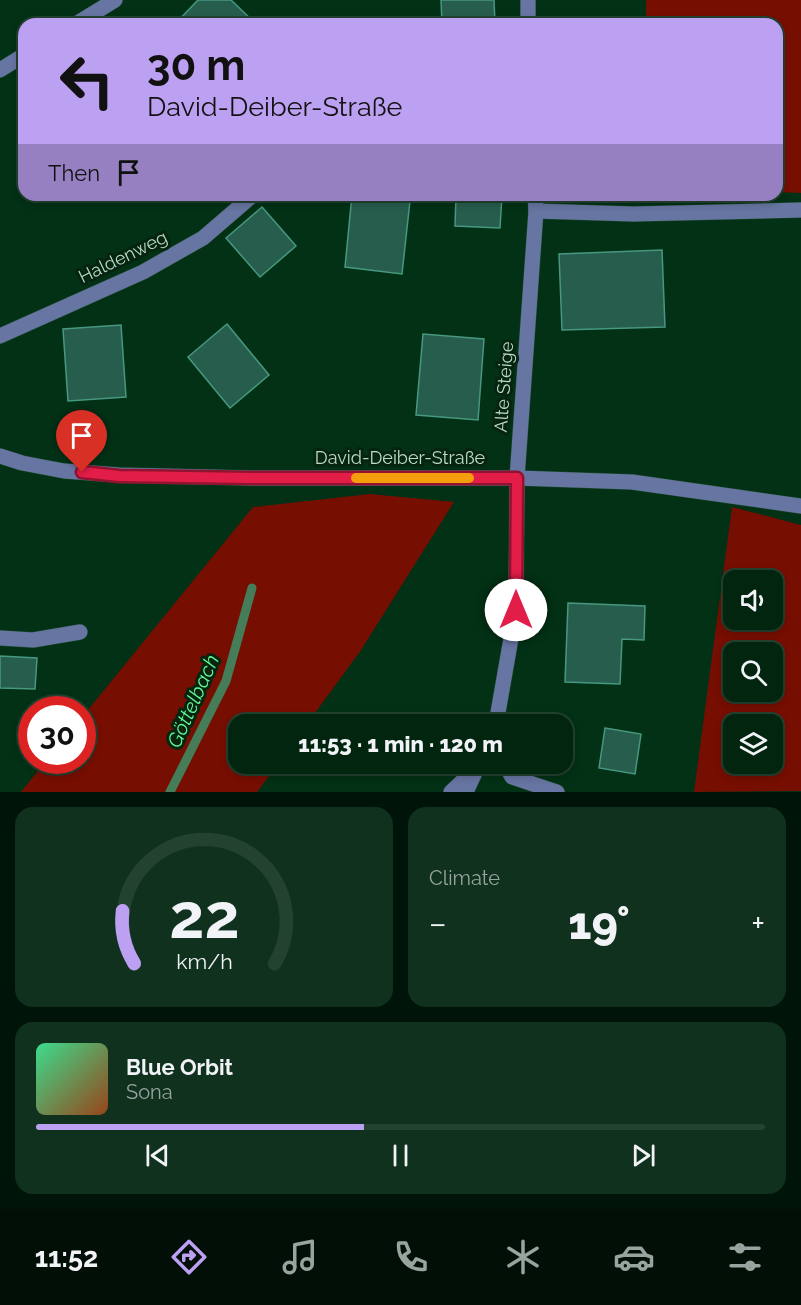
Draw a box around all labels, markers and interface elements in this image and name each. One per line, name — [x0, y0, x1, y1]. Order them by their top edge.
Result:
text: 30 m — [147, 41, 245, 90]
icon: left — [48, 42, 126, 120]
text: David-Deiber-Straße — [147, 91, 402, 122]
icon: arrive — [112, 156, 145, 189]
text: Then — [48, 160, 100, 186]
street label: Haldenweg — [75, 226, 171, 287]
street label: Alte Steige — [490, 340, 517, 433]
pin — [56, 410, 107, 472]
icon: arrive — [65, 419, 98, 452]
street label: David-Deiber-Straße — [315, 447, 486, 468]
map controls — [723, 570, 783, 774]
button: sound — [723, 570, 783, 630]
position arrow — [484, 578, 548, 642]
button: search — [723, 642, 783, 702]
water label: Göttelbach — [162, 651, 224, 751]
speed limit sign: 30 — [18, 696, 96, 774]
button: layers — [723, 714, 783, 774]
text: 11:53 · 1 min · 120 m — [298, 731, 503, 757]
text: Climate — [429, 866, 500, 890]
text: 22 — [169, 879, 239, 953]
text: 19° — [568, 897, 630, 950]
text: − — [429, 904, 447, 943]
text: + — [751, 904, 765, 943]
text: km/h — [176, 949, 232, 974]
text: Blue Orbit — [126, 1054, 233, 1080]
text: Sona — [126, 1080, 173, 1104]
icon: previous — [141, 1139, 174, 1172]
icon: pause — [384, 1139, 417, 1172]
icon: next — [627, 1139, 660, 1172]
icon: directions — [168, 1236, 210, 1278]
icon: music — [279, 1236, 321, 1278]
icon: phone — [390, 1236, 432, 1278]
icon: climate — [502, 1236, 544, 1278]
icon: car — [613, 1236, 655, 1278]
icon: filters — [724, 1236, 766, 1278]
text: 11:52 — [35, 1242, 98, 1273]

